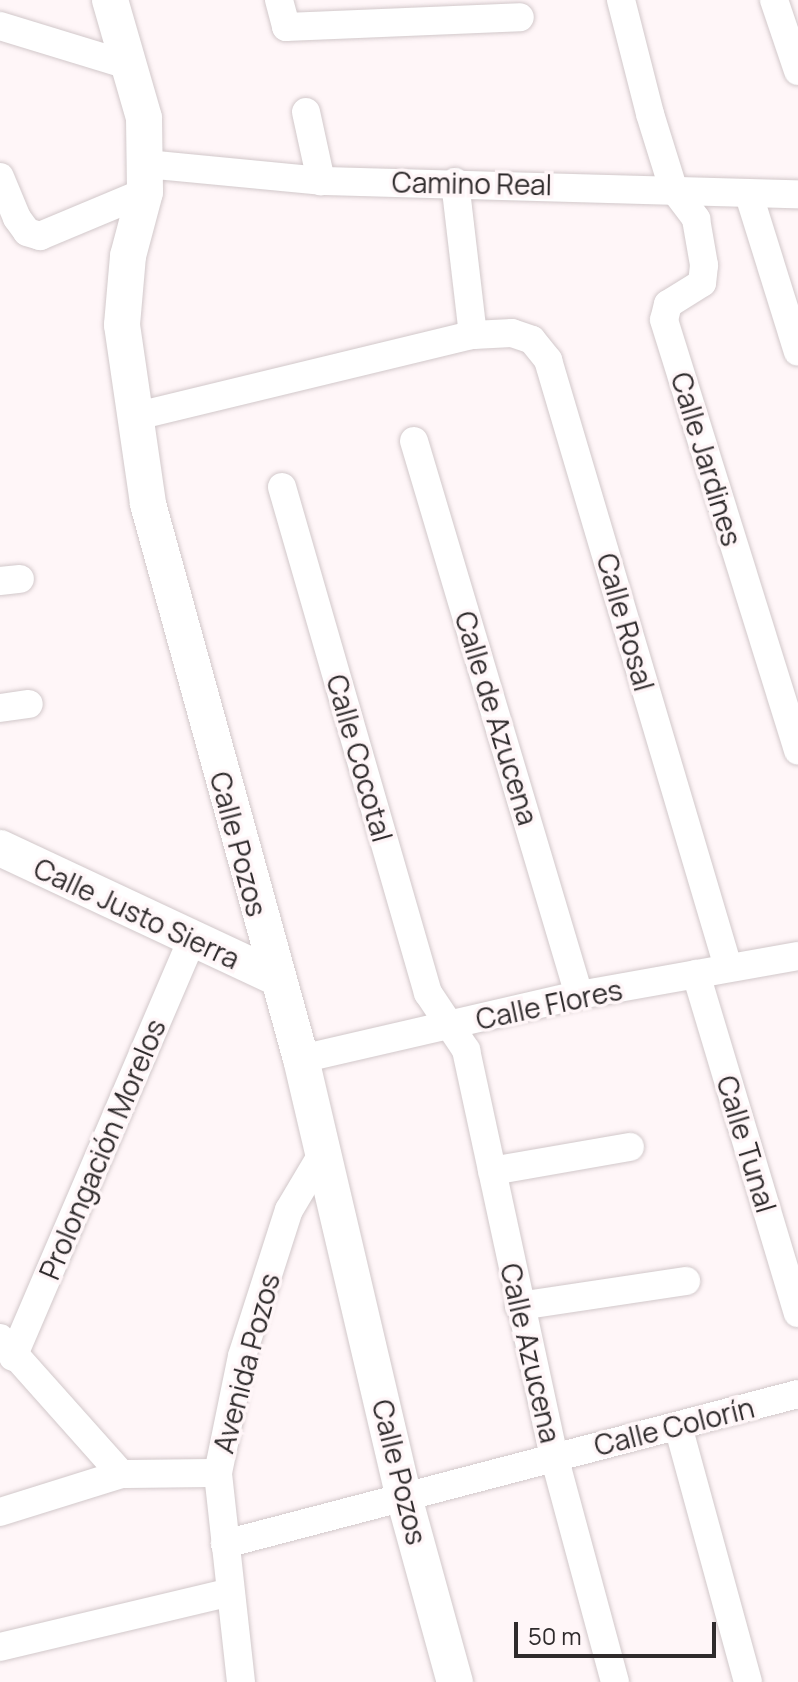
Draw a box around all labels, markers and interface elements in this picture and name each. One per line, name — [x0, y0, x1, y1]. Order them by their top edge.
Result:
street label: Camino Real — [392, 165, 552, 201]
street label: Calle Jardines — [665, 368, 749, 550]
street label: Calle Rosal — [590, 549, 662, 695]
street label: Calle de Azucena — [449, 607, 545, 829]
street label: Calle Cocotal — [320, 671, 400, 845]
street label: Calle Pozos — [204, 768, 274, 920]
street label: Calle Justo Sierra — [29, 851, 245, 975]
street label: Calle Flores — [473, 972, 625, 1036]
street label: Prolongación Morelos — [32, 1014, 172, 1284]
street label: Calle Tunal — [710, 1072, 784, 1216]
street label: Calle Azucena — [494, 1260, 568, 1446]
street label: Avenida Pozos — [206, 1269, 286, 1457]
street label: Calle Colorín — [591, 1390, 757, 1462]
street label: Calle Pozos — [366, 1396, 434, 1548]
scale bar — [518, 1606, 720, 1656]
text: 50 m — [528, 1619, 582, 1652]

